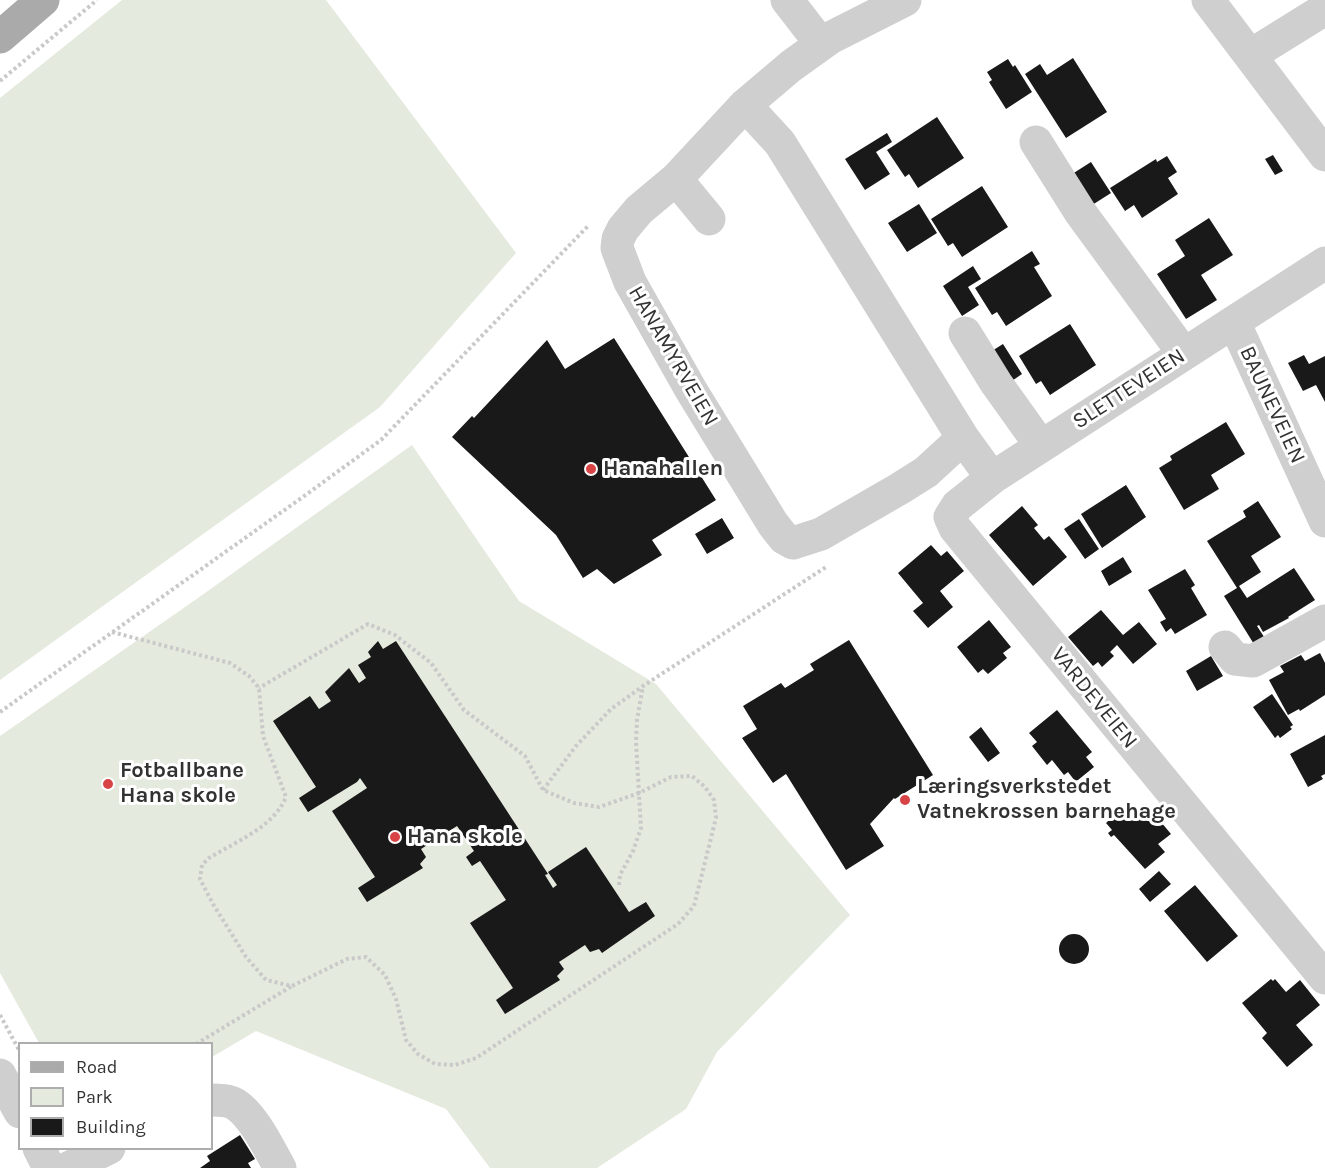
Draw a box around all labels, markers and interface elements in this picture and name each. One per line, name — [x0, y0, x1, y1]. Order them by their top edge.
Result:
street label: HANAMYRVEIEN — [622, 281, 724, 431]
street label: BAUNEVEIEN — [1233, 342, 1311, 468]
street label: SLETTEVEIEN — [1068, 343, 1190, 435]
place label: Hanahallen — [603, 456, 723, 482]
marker: Hanahallen — [584, 462, 598, 476]
street label: VARDEVEIEN — [1045, 642, 1143, 754]
place label: Fotballbane Hana skole — [120, 758, 244, 810]
place label: Læringsverkstedet Vatnekrossen barnehage — [917, 774, 1176, 825]
marker: Fotballbane Hana skole — [101, 777, 115, 791]
marker: Læringsverkstedet Vatnekrossen barnehage — [898, 793, 912, 807]
place label: Hana skole — [407, 824, 523, 850]
marker: Hana skole — [388, 830, 402, 844]
legend — [18, 1042, 213, 1150]
text: Road — [76, 1056, 117, 1078]
text: Park — [76, 1086, 113, 1108]
text: Building — [76, 1116, 146, 1138]

